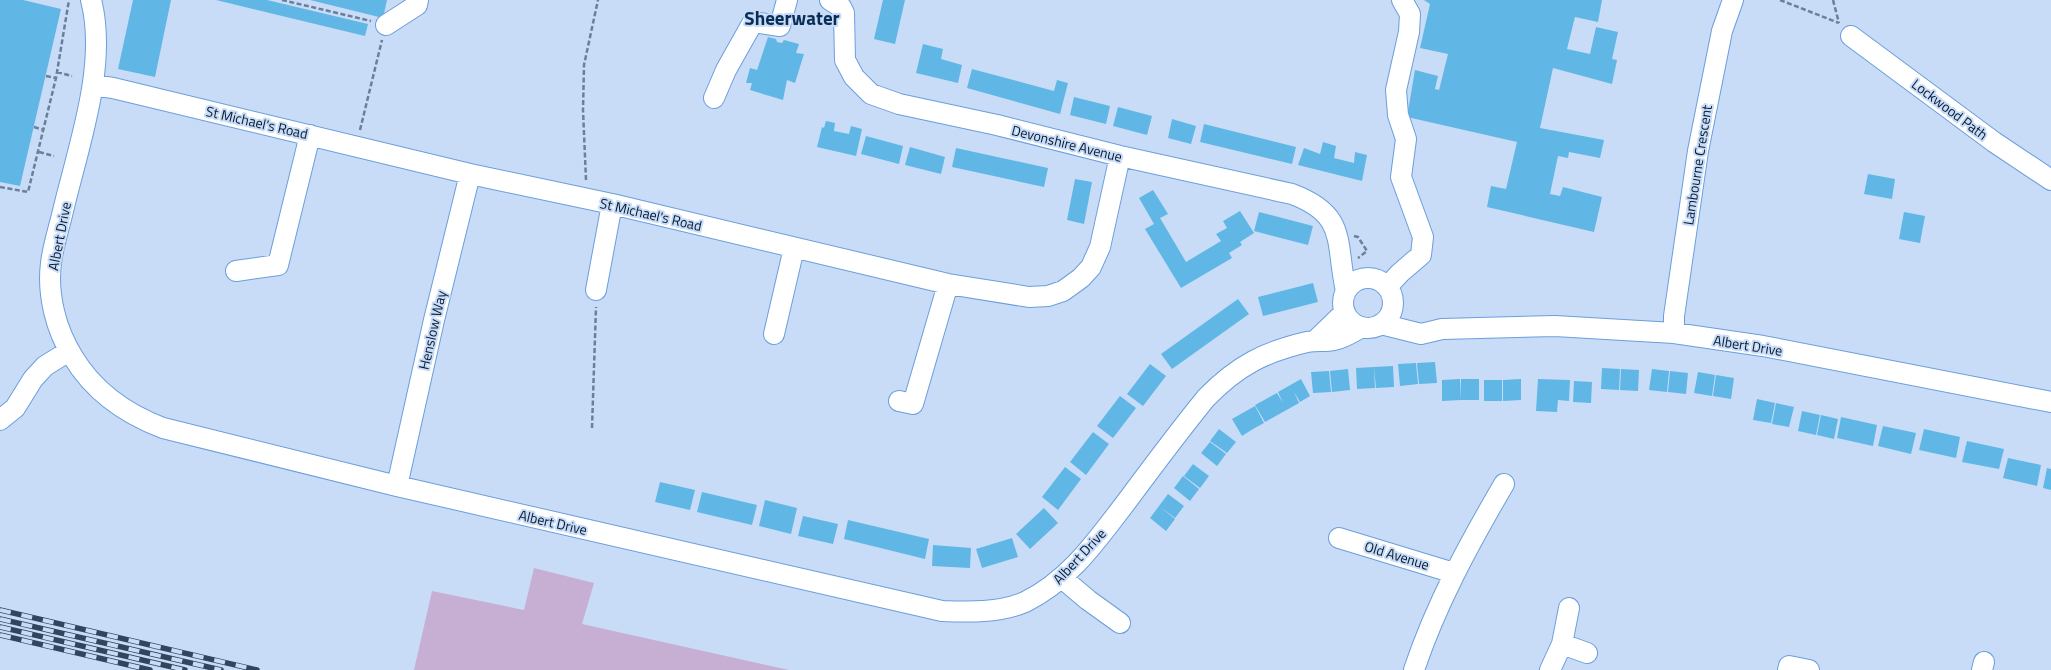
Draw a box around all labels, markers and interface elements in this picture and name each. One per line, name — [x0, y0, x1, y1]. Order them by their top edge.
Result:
district label: Sheerwater — [744, 3, 840, 32]
street label: Lockwood Path — [1908, 73, 1992, 145]
street label: St Michael's Road — [204, 100, 310, 144]
street label: Lambourne Crescent — [1677, 103, 1717, 227]
street label: Devonshire Avenue — [1010, 119, 1124, 167]
street label: St Michael's Road — [598, 192, 704, 236]
street label: Albert Drive — [42, 200, 76, 272]
street label: Henslow Way — [413, 288, 451, 372]
street label: Albert Drive — [1712, 329, 1784, 361]
street label: Albert Drive — [517, 504, 589, 540]
street label: Albert Drive — [1048, 523, 1110, 589]
street label: Old Avenue — [1362, 535, 1432, 575]

